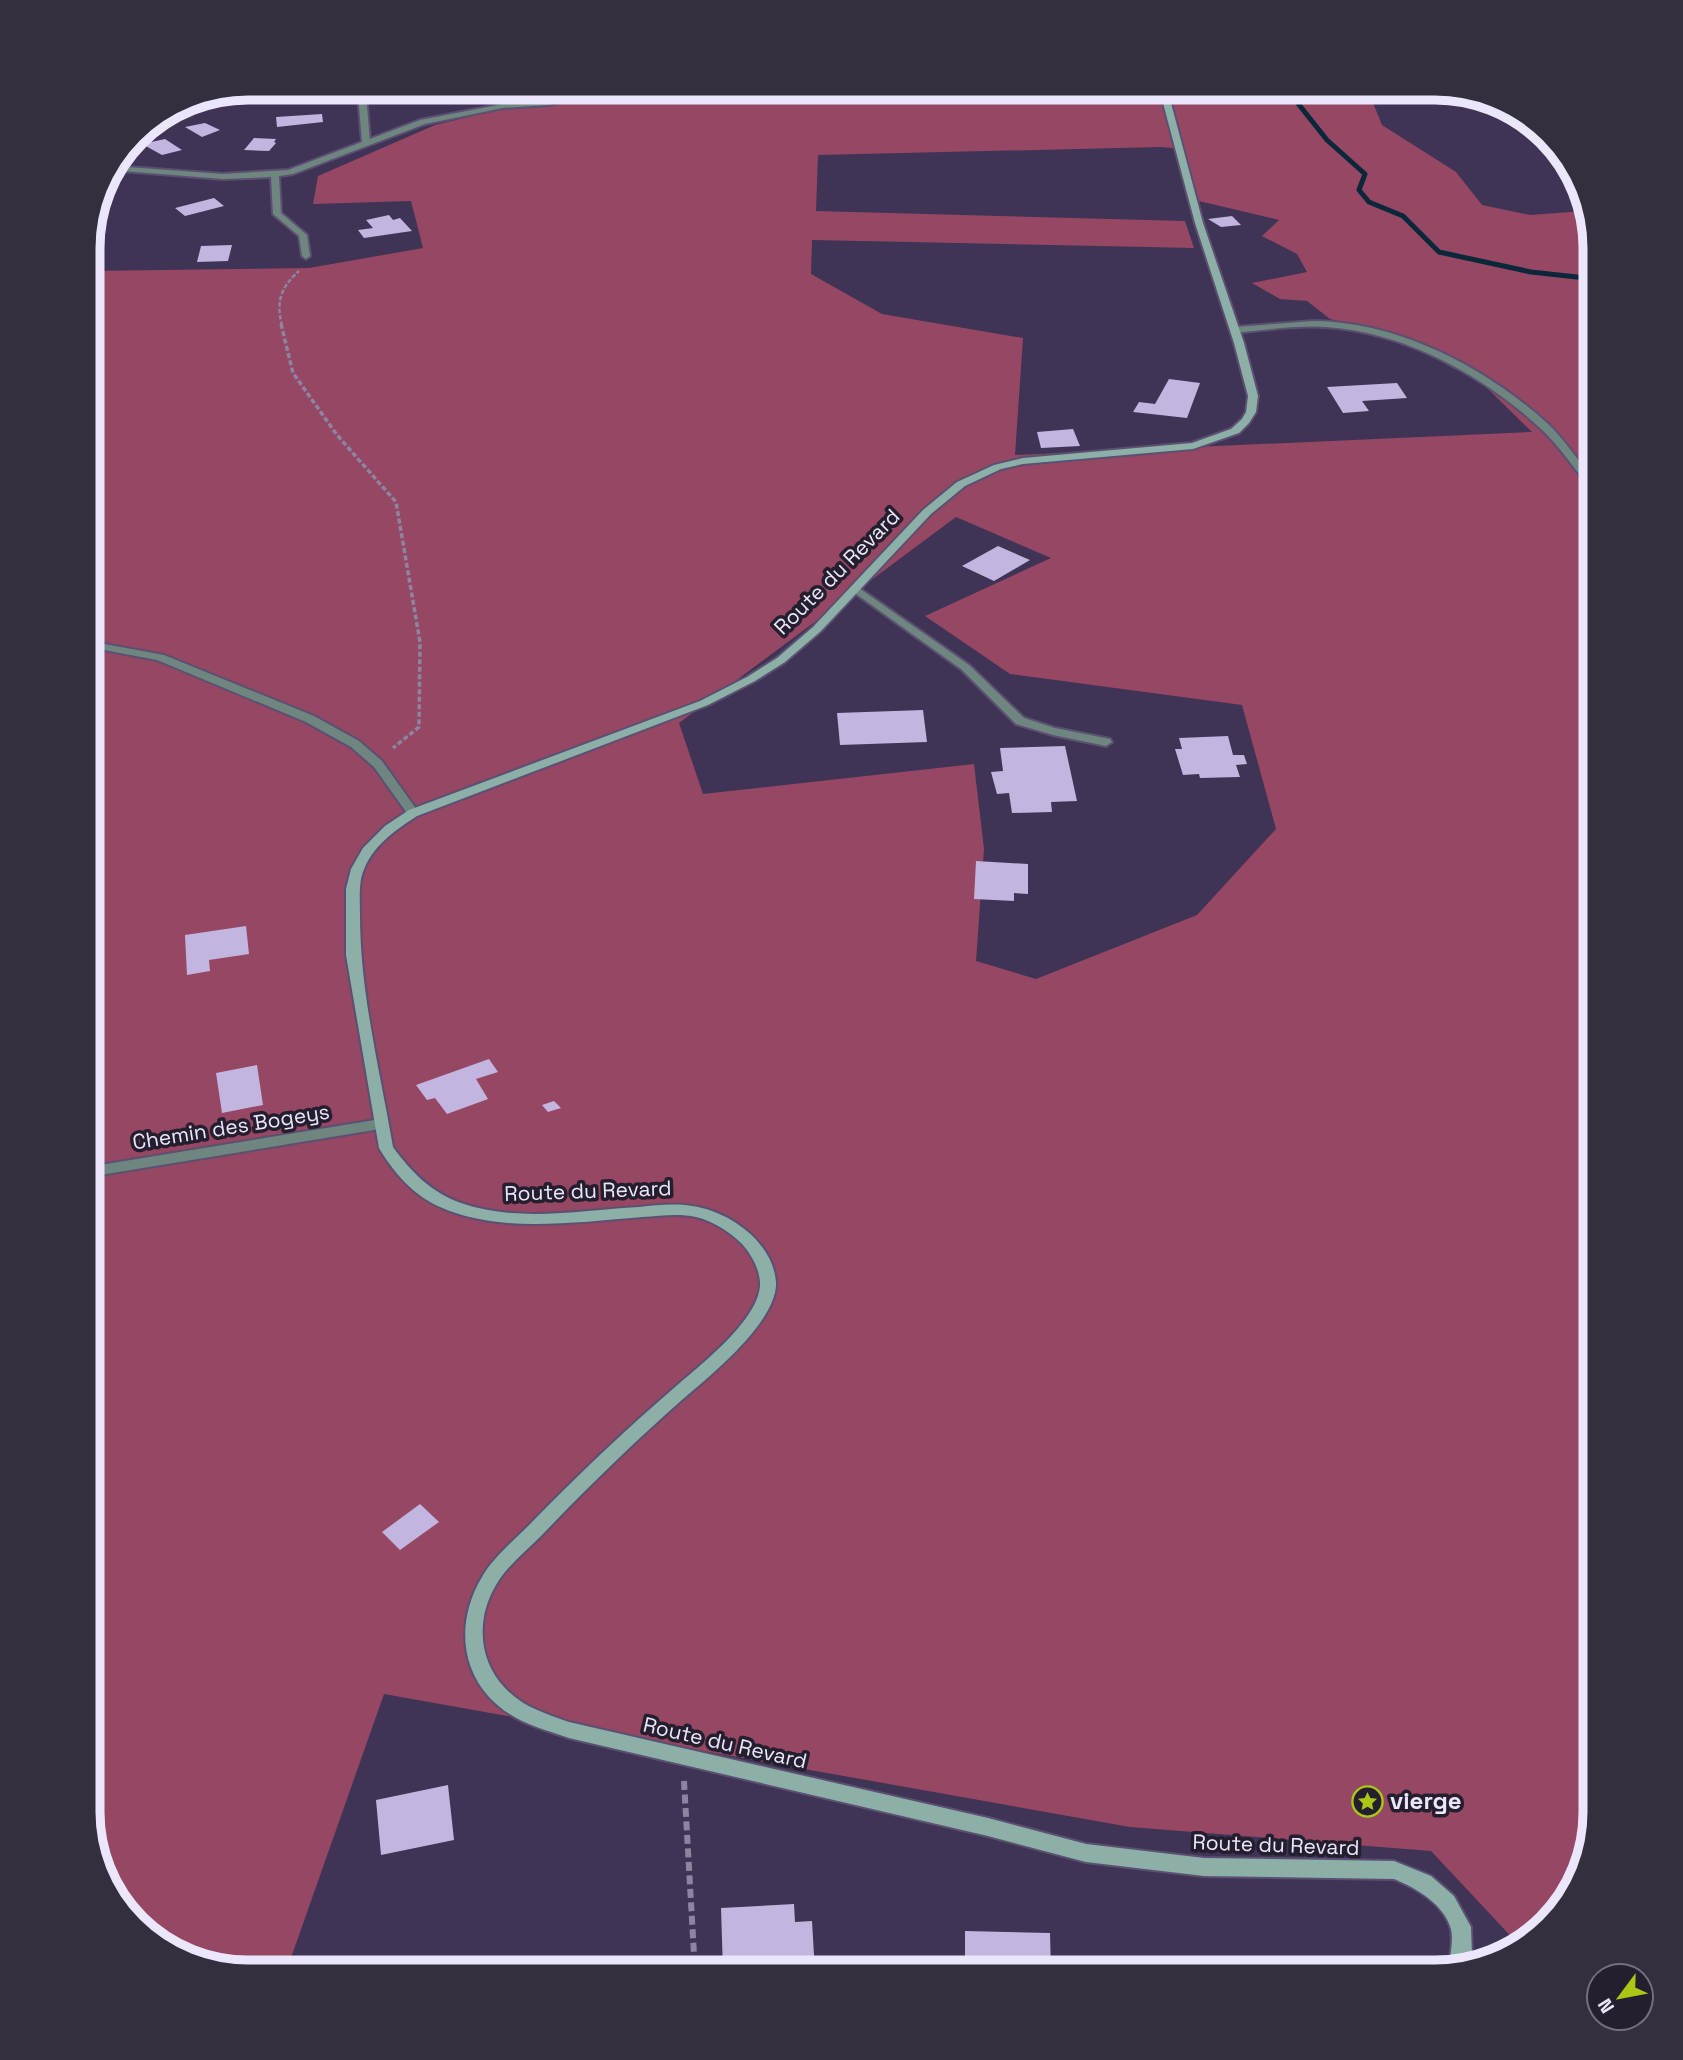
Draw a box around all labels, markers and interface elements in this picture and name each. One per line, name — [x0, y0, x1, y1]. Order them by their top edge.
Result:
street label: Route du Revard — [768, 503, 905, 640]
street label: Chemin des Bogeys — [130, 1098, 331, 1155]
street label: Route du Revard — [504, 1174, 672, 1207]
street label: Route du Revard — [641, 1711, 810, 1774]
place icon: vierge — [1350, 1784, 1384, 1818]
place label: vierge — [1390, 1785, 1462, 1816]
street label: Route du Revard — [1192, 1828, 1360, 1861]
north arrow — [1585, 1962, 1655, 2032]
text: N — [1592, 1994, 1620, 2018]

